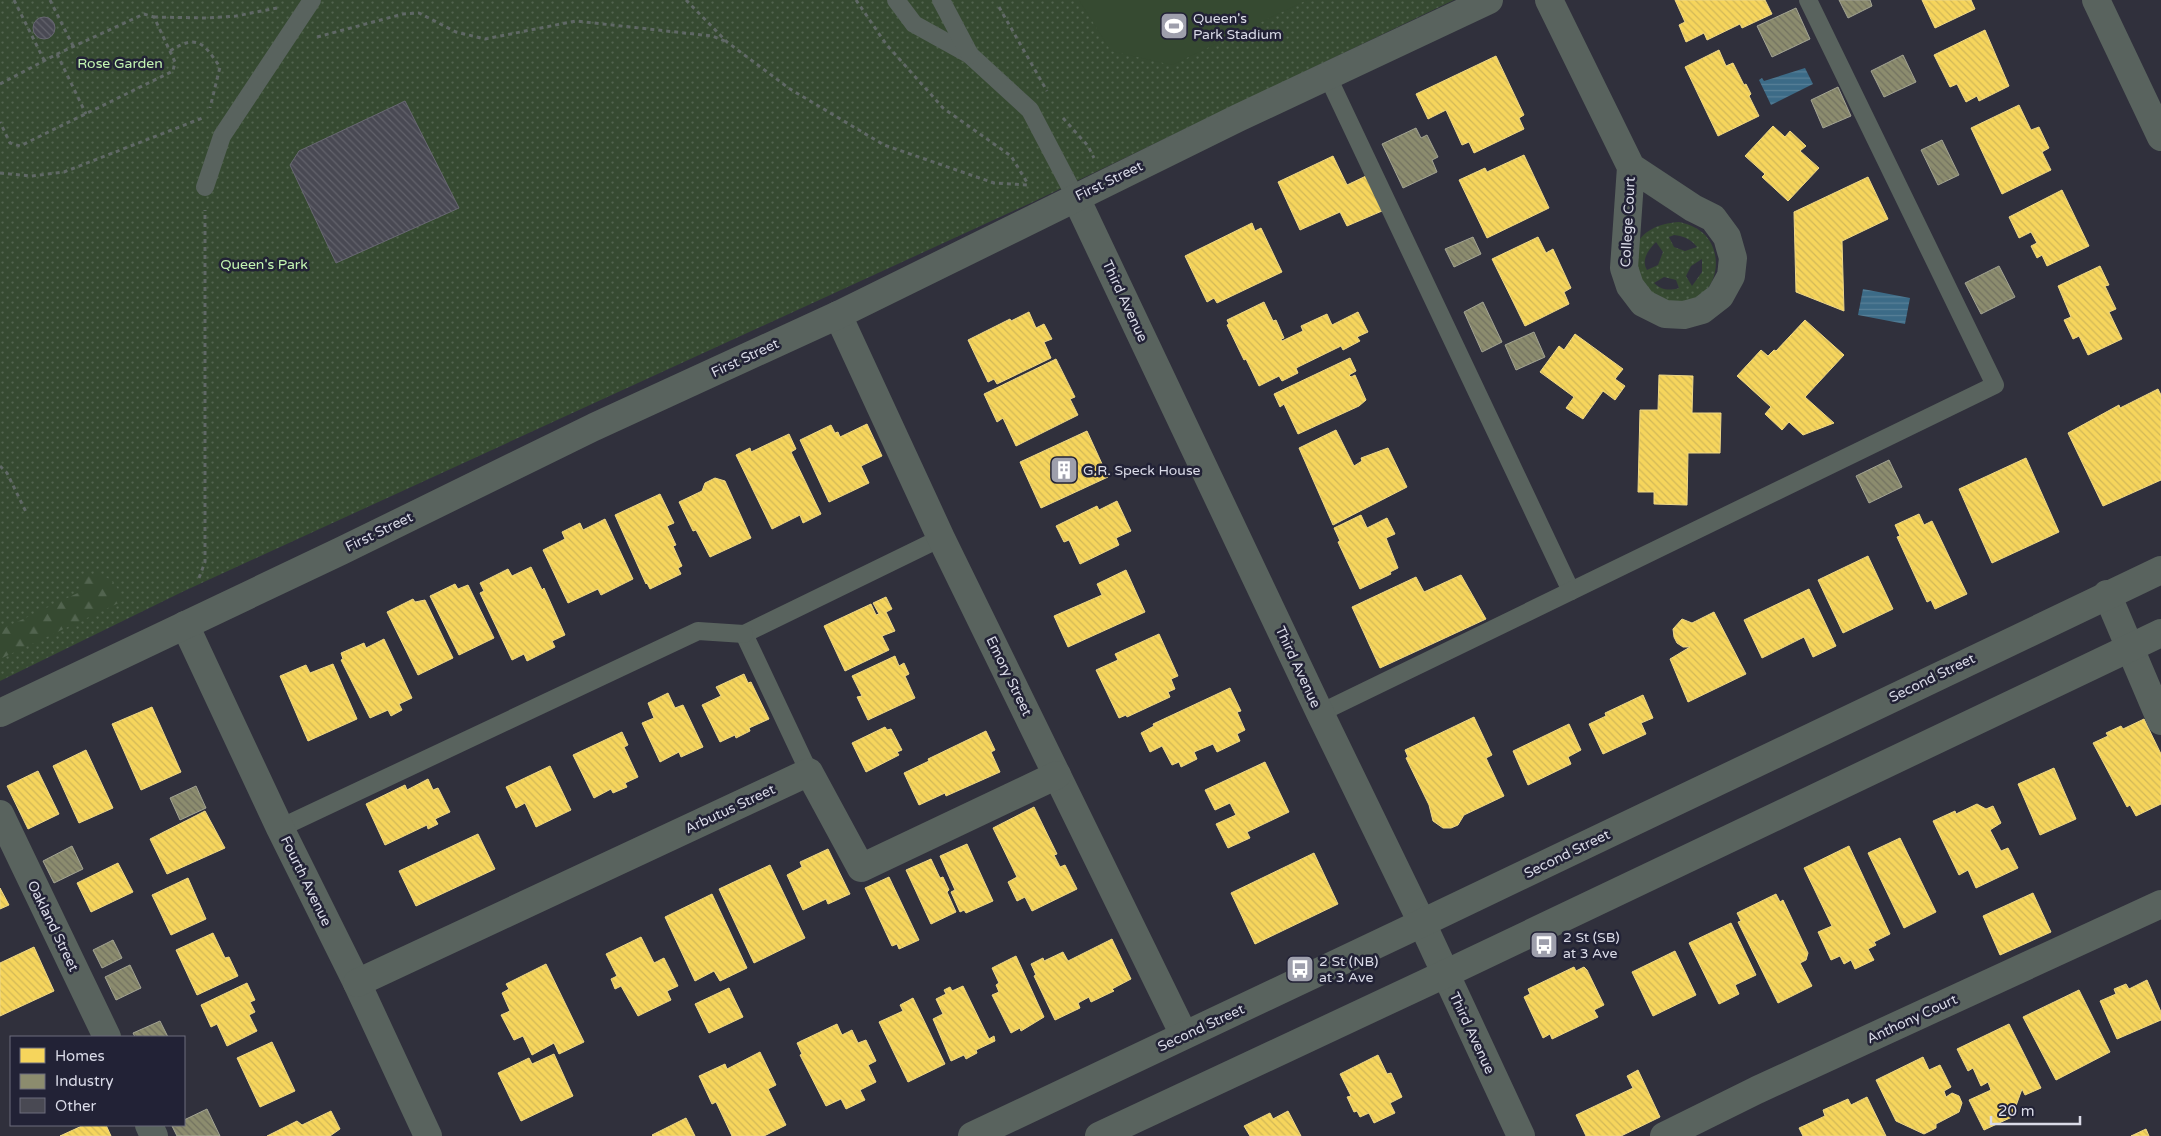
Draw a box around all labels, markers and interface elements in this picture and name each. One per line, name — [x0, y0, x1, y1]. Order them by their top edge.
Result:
place label: Queen's Park Stadium — [1193, 10, 1282, 43]
sports icon: Queen's Park Stadium — [1159, 11, 1189, 41]
park label: Rose Garden — [77, 55, 163, 72]
street label: First Street — [1073, 157, 1146, 205]
street label: College Court — [1617, 176, 1639, 268]
park label: Queen's Park — [220, 256, 308, 273]
street label: Third Avenue — [1099, 257, 1151, 345]
street label: First Street — [708, 335, 782, 381]
building icon: G.R. Speck House — [1049, 455, 1079, 485]
place label: G.R. Speck House — [1083, 462, 1201, 479]
street label: First Street — [343, 508, 416, 556]
street label: Third Avenue — [1272, 623, 1324, 711]
street label: Emory Street — [982, 633, 1036, 719]
street label: Second Street — [1886, 650, 1978, 706]
street label: Arbutus Street — [682, 780, 778, 837]
street label: Second Street — [1521, 826, 1613, 882]
street label: Fourth Avenue — [277, 833, 335, 929]
street label: Oakland Street — [24, 878, 83, 975]
place label: 2 St (SB) at 3 Ave — [1563, 929, 1620, 962]
bus stop icon: 2 St (SB) at 3 Ave — [1529, 930, 1559, 960]
place label: 2 St (NB) at 3 Ave — [1319, 953, 1378, 986]
bus stop icon: 2 St (NB) at 3 Ave — [1285, 954, 1315, 984]
street label: Third Avenue — [1446, 989, 1498, 1077]
street label: Anthony Court — [1864, 990, 1961, 1047]
street label: Second Street — [1155, 1000, 1248, 1055]
legend — [10, 1036, 185, 1126]
text: Homes — [55, 1047, 105, 1065]
text: Industry — [55, 1072, 114, 1090]
scale bar — [1991, 1094, 2080, 1126]
text: Other — [55, 1097, 97, 1115]
text: 20 m — [1998, 1102, 2035, 1120]

